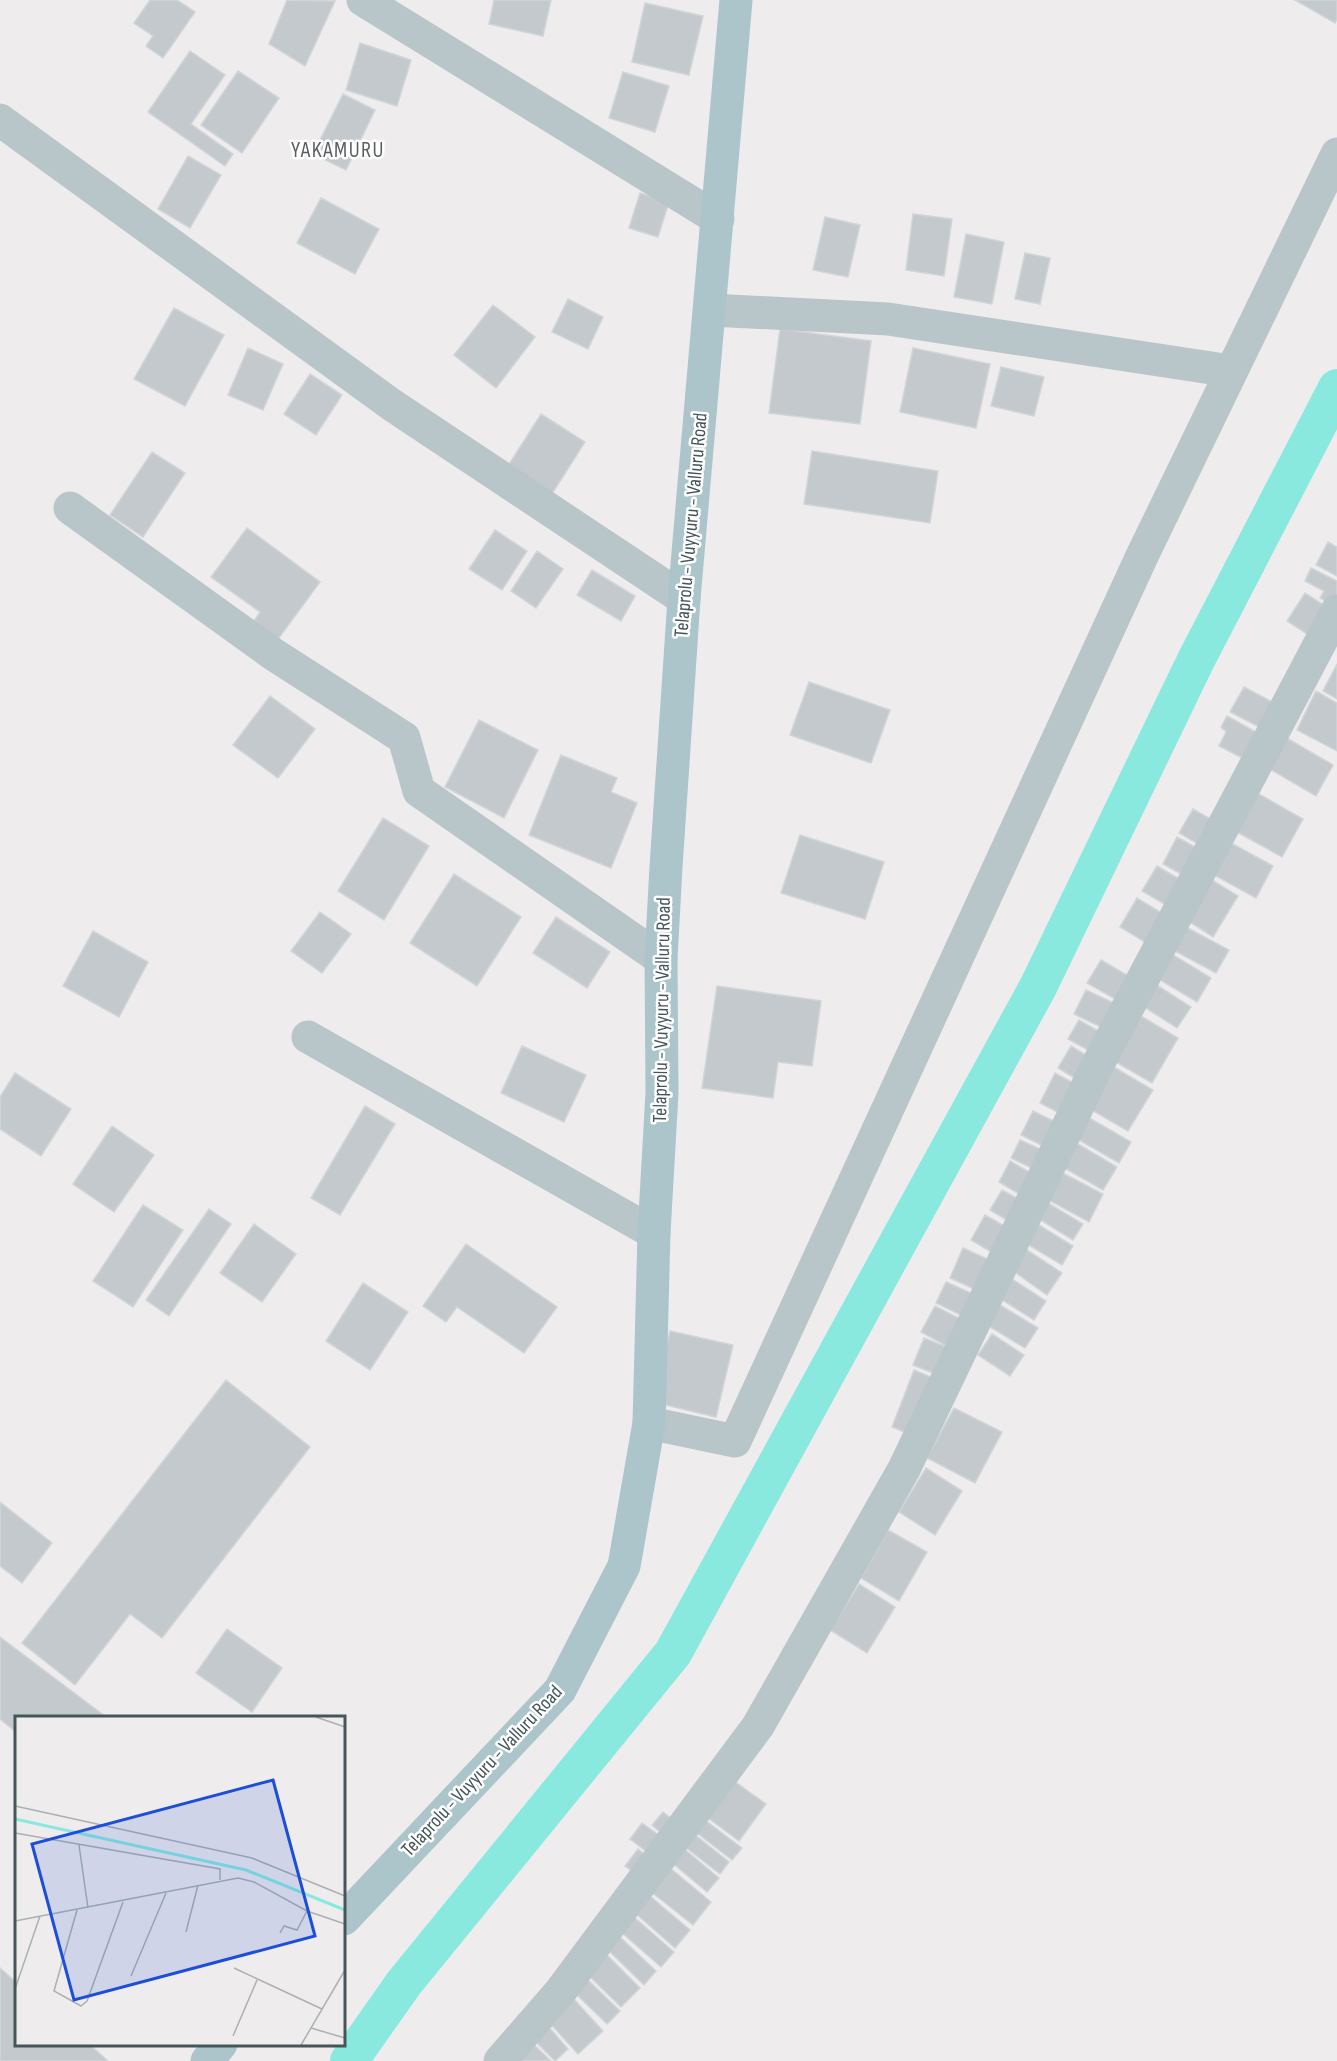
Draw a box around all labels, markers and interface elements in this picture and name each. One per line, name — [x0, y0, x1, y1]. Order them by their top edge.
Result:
district label: YAKAMURU — [291, 137, 385, 164]
street label: Telaprolu - Vuyyuru - Valluru Road — [669, 412, 713, 638]
street label: Telaprolu - Vuyyuru - Valluru Road — [648, 897, 676, 1123]
street label: Telaprolu - Vuyyuru - Valluru Road — [396, 1680, 568, 1862]
inset map — [15, 1716, 345, 2046]

